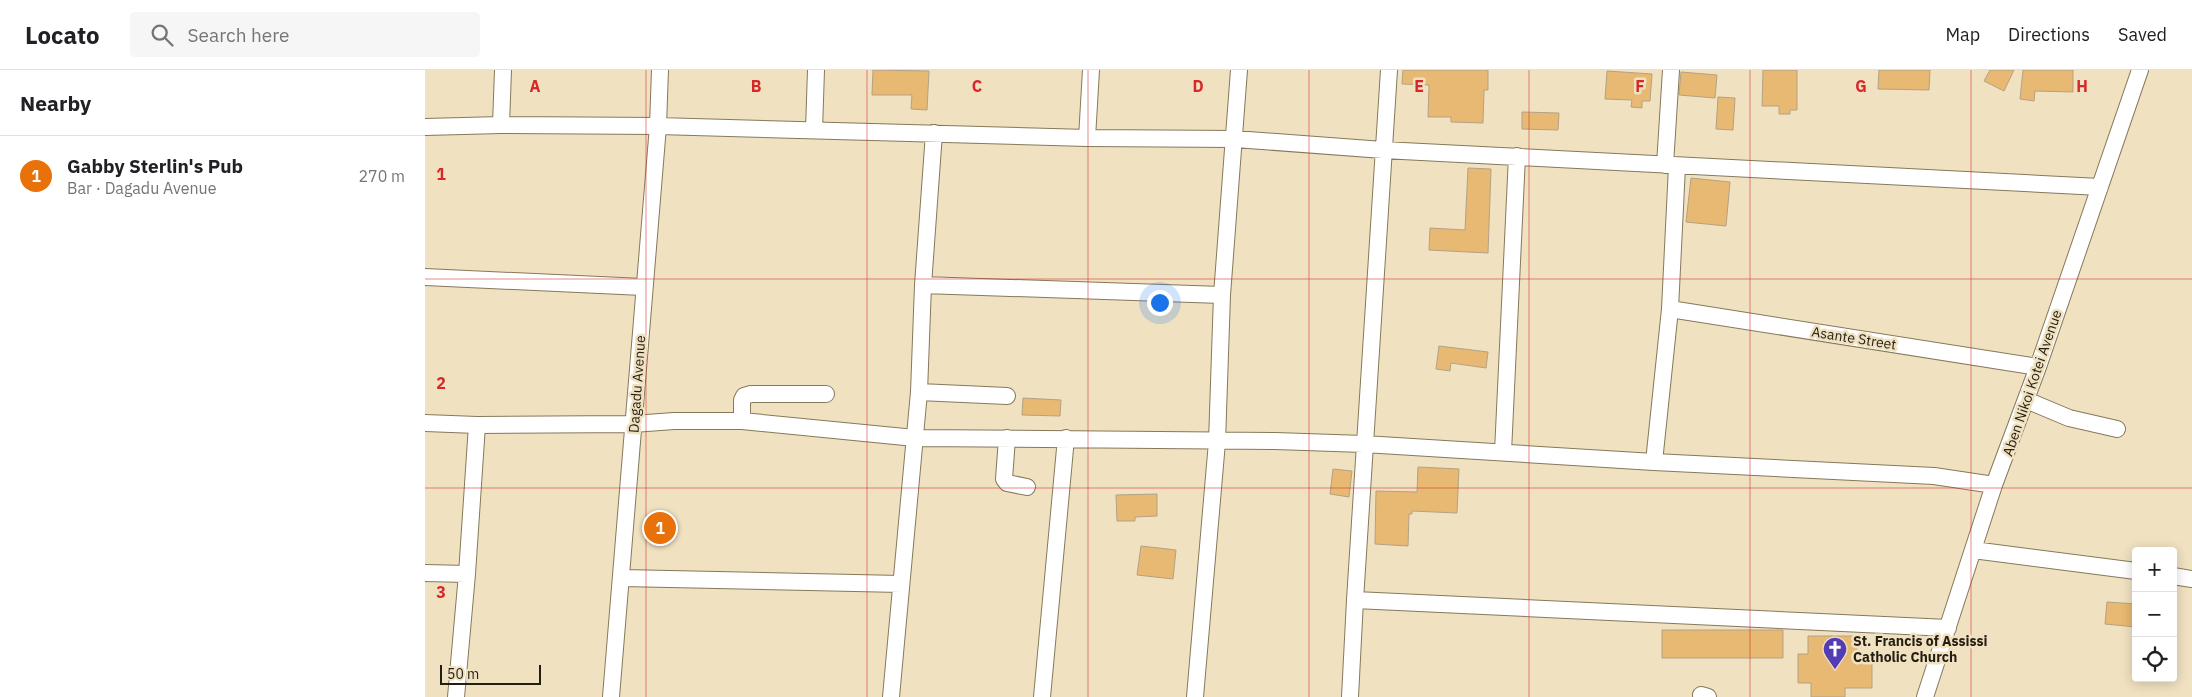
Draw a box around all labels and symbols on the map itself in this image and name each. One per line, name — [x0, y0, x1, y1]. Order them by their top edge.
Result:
text: A — [530, 76, 541, 96]
text: B — [751, 76, 762, 96]
text: C — [972, 76, 982, 96]
text: D — [1192, 76, 1204, 96]
text: E — [1414, 76, 1424, 96]
text: F — [1635, 76, 1645, 96]
text: G — [1855, 76, 1867, 96]
text: H — [2076, 76, 2088, 96]
text: 1 — [436, 164, 446, 184]
your location — [1147, 290, 1173, 316]
street label: Aben Nikoi Kotei Avenue — [1998, 307, 2066, 459]
street label: Asante Street — [1810, 322, 1898, 354]
street label: Dagadu Avenue — [625, 334, 649, 433]
text: 2 — [436, 373, 446, 393]
pin: 1 — [644, 509, 676, 547]
text: 3 — [436, 582, 446, 602]
place label: St. Francis of Assissi Catholic Church — [1853, 632, 1988, 666]
church icon: St. Francis of Assissi Catholic Church — [1822, 636, 1848, 670]
scale bar — [440, 662, 541, 685]

